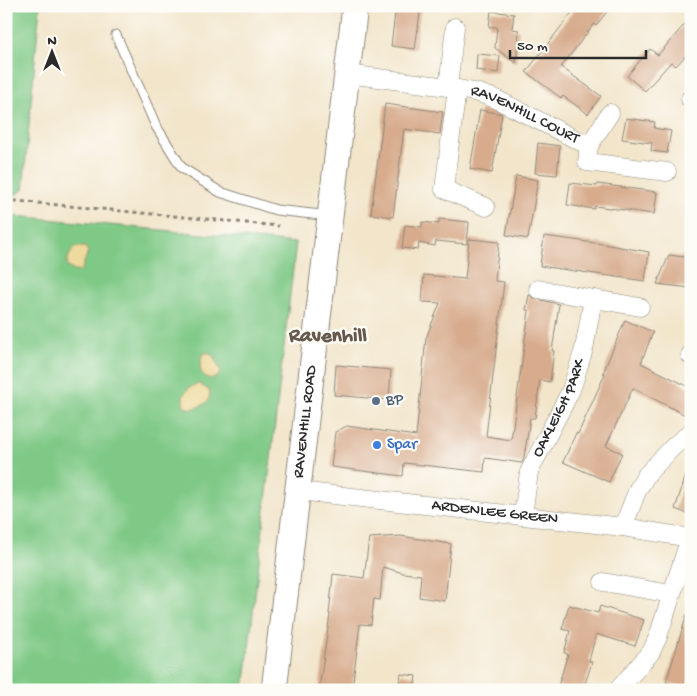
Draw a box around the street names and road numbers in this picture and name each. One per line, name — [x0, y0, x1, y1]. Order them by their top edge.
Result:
street label: RAVENHILL COURT — [469, 82, 583, 149]
street label: OAKLEIGH PARK — [529, 355, 590, 461]
street label: RAVENHILL ROAD — [290, 364, 322, 479]
street label: ARDENLEE GREEN — [431, 496, 559, 529]

